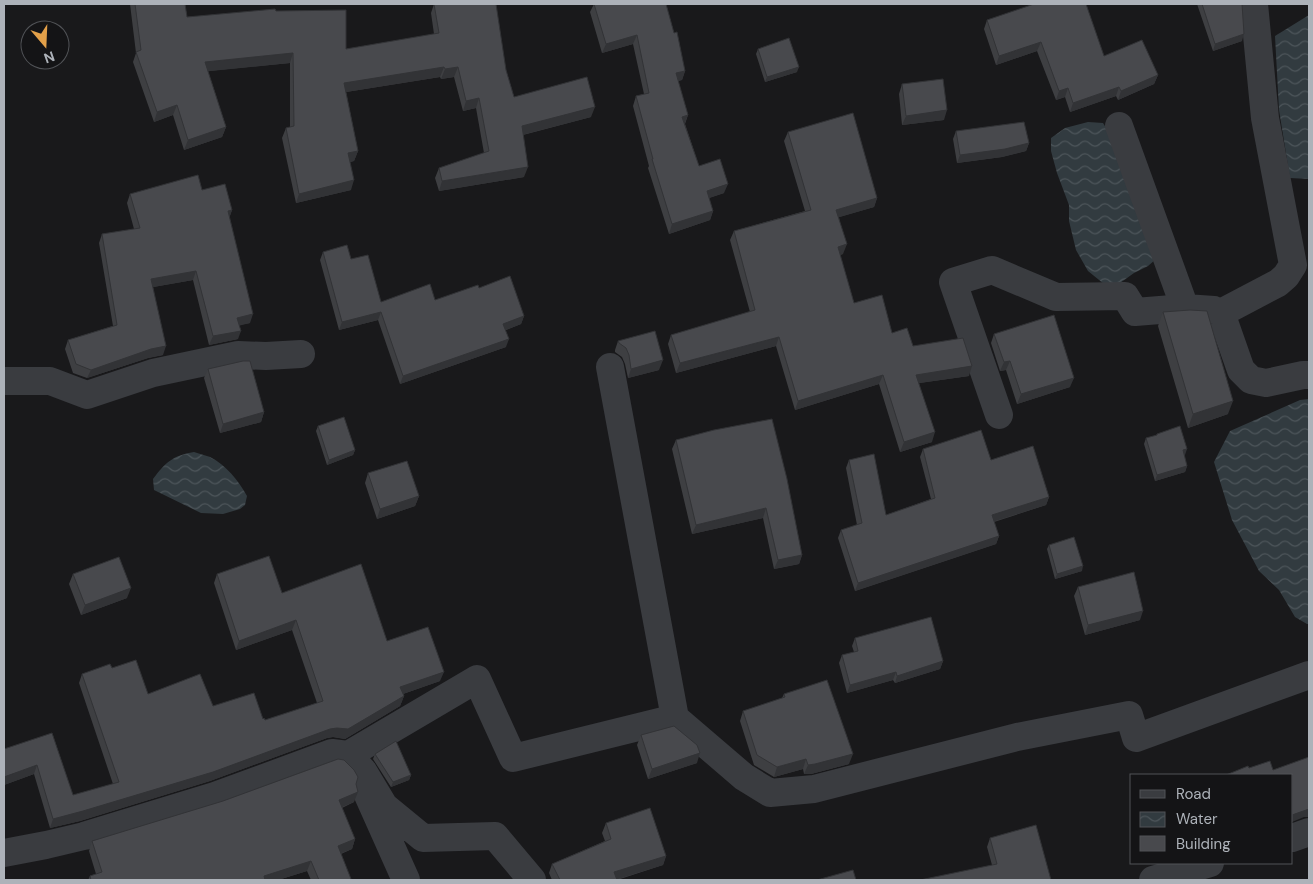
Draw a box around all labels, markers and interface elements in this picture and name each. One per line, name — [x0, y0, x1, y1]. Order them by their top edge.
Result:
north arrow — [20, 20, 70, 70]
text: N — [41, 47, 57, 67]
legend — [1130, 774, 1293, 864]
text: Road — [1176, 784, 1211, 804]
text: Water — [1176, 809, 1218, 829]
text: Building — [1176, 834, 1231, 854]

